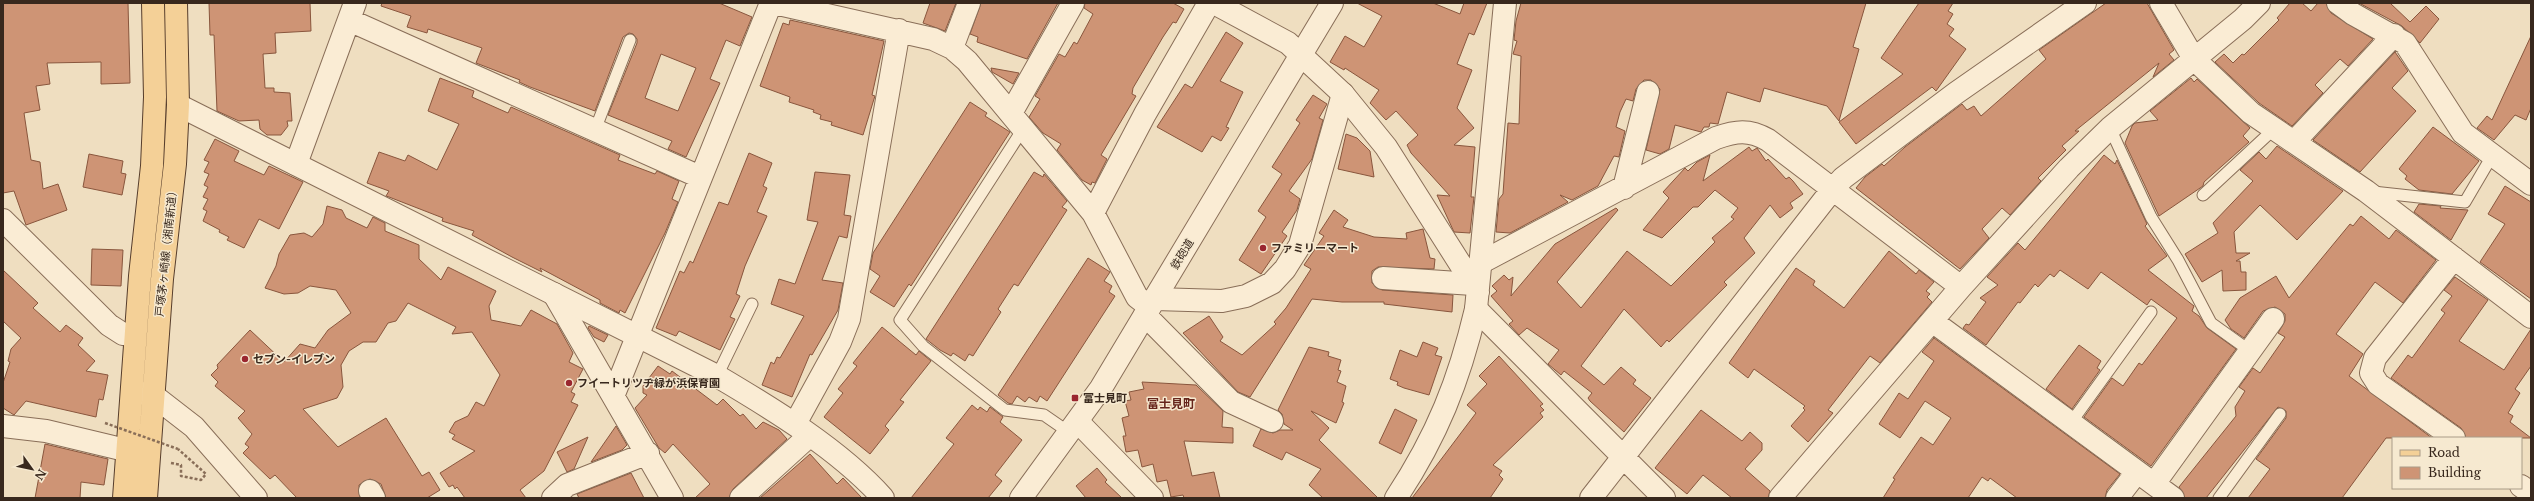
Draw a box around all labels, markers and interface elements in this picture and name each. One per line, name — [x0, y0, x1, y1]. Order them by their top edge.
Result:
street label: 戸塚茅ヶ崎線（湘南新道） — [152, 185, 180, 317]
street label: 鉄砲道 — [1168, 236, 1196, 272]
place label: ファミリーマート — [1271, 241, 1359, 255]
marker: ファミリーマート — [1258, 243, 1268, 253]
place label: セブン-イレブン — [253, 352, 335, 366]
marker: セブン-イレブン — [240, 354, 250, 364]
place label: フイートリツヂ緑が浜保育園 — [577, 376, 720, 390]
marker: フイートリツヂ緑が浜保育園 — [564, 378, 574, 388]
place label: 富士見町 — [1083, 391, 1127, 405]
marker: 富士見町 — [1070, 393, 1080, 403]
district label: 富士見町 — [1147, 396, 1195, 411]
legend — [2392, 437, 2522, 489]
text: Road — [2428, 445, 2460, 460]
north arrow — [12, 449, 52, 489]
text: Building — [2428, 465, 2482, 480]
text: N — [31, 466, 49, 483]

